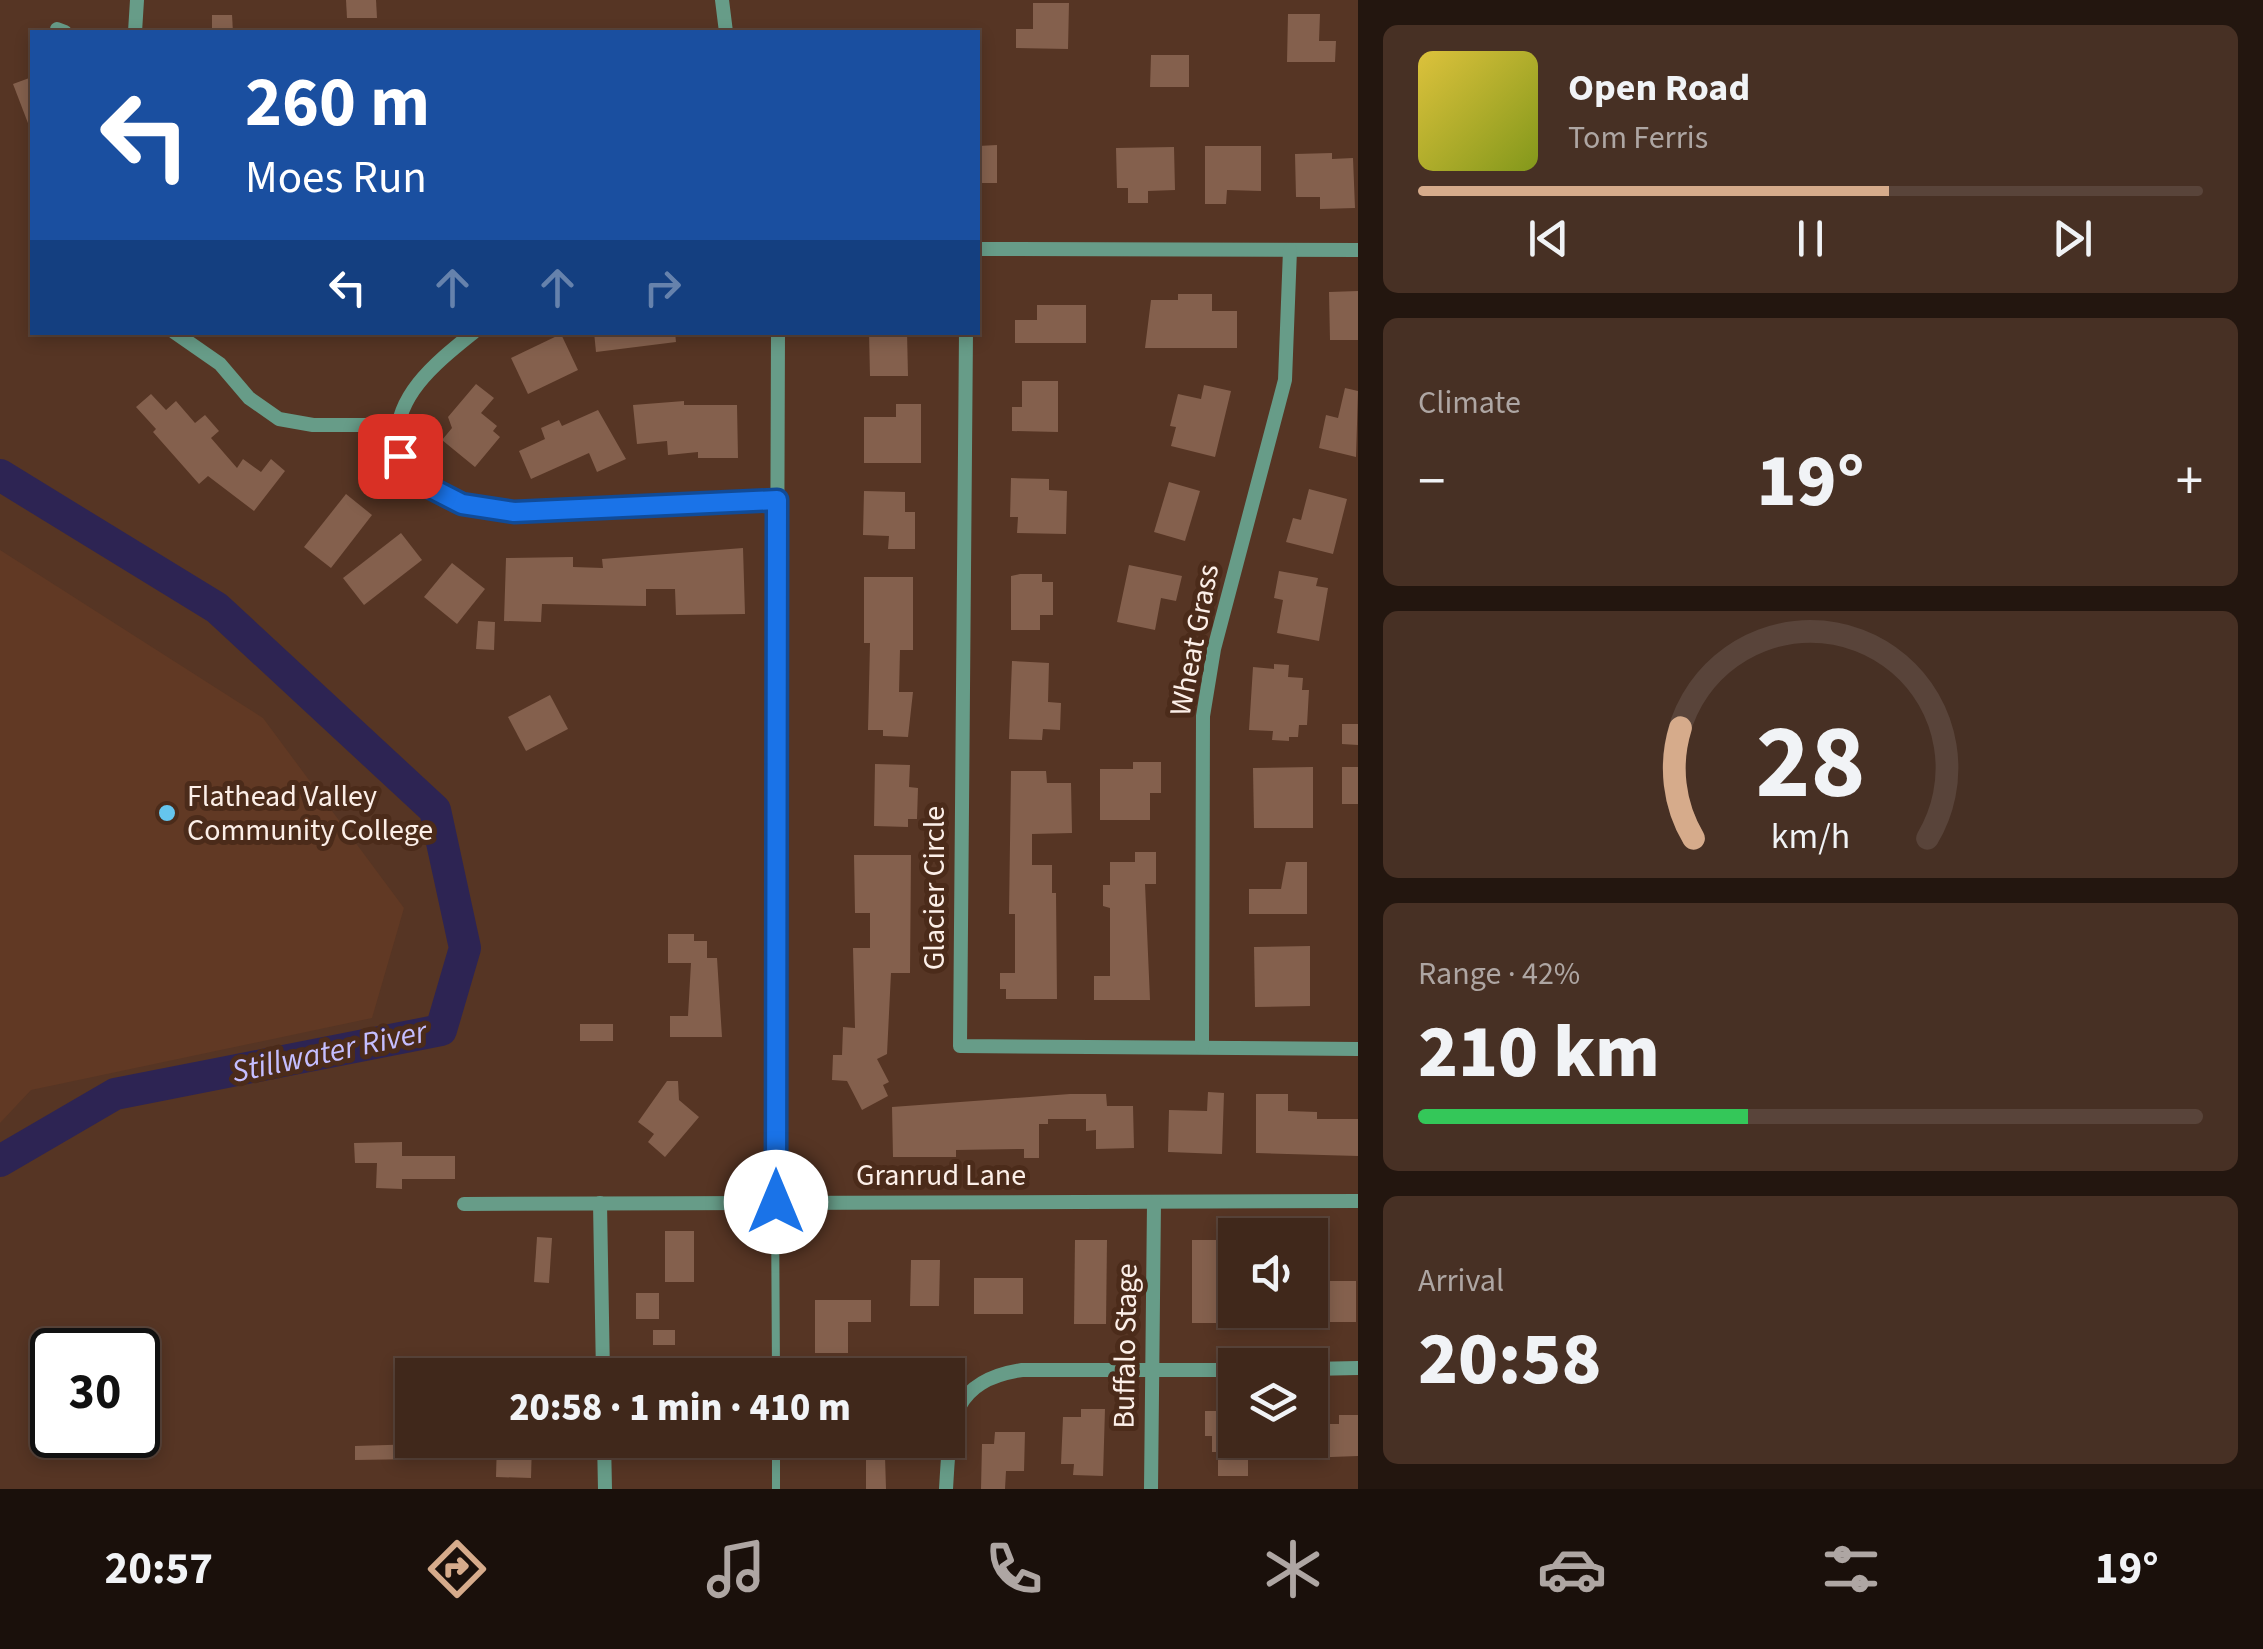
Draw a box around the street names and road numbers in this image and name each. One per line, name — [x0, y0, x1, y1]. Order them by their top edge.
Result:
street label: Wheat Grass — [1159, 561, 1230, 720]
street label: Glacier Circle — [913, 806, 956, 970]
street label: Granrud Lane — [856, 1154, 1026, 1197]
street label: Buffalo Stage — [1103, 1263, 1148, 1429]

